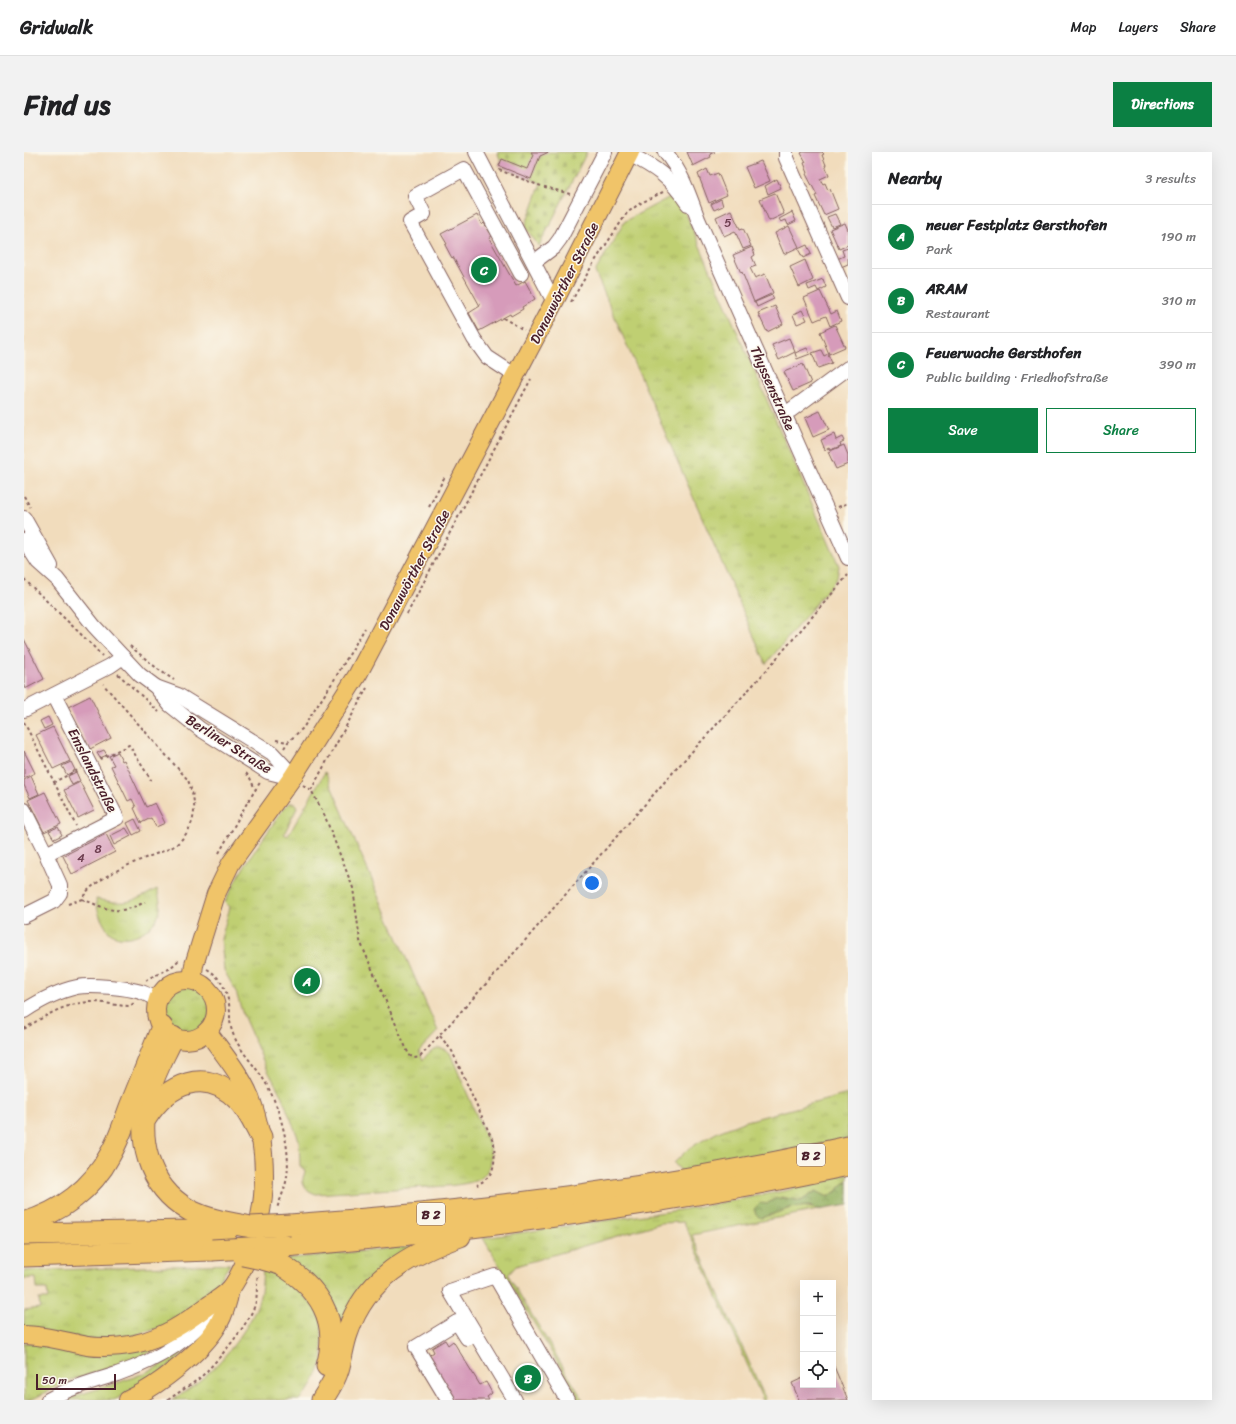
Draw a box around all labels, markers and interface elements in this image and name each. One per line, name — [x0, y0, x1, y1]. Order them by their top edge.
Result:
text: Gridwalk — [20, 11, 93, 44]
text: Map — [1071, 15, 1096, 40]
text: Layers — [1118, 15, 1158, 40]
text: Share — [1180, 15, 1216, 40]
text: Find us — [24, 80, 111, 129]
button: Directions — [1113, 82, 1212, 127]
text: Nearby — [888, 163, 942, 193]
text: 3 results — [1145, 167, 1196, 190]
house number: 5 — [724, 212, 732, 234]
text: neuer Festplatz Gersthofen — [926, 212, 1107, 238]
street label: Donauwörther Straße — [523, 218, 606, 349]
text: A — [897, 225, 905, 248]
text: 190 m — [1161, 225, 1196, 248]
text: Park — [926, 238, 953, 261]
pin: C — [471, 255, 497, 285]
text: ARAM — [926, 276, 968, 302]
text: B — [897, 289, 905, 312]
text: 310 m — [1162, 289, 1196, 312]
text: Restaurant — [926, 302, 990, 325]
text: Feuerwache Gersthofen — [926, 340, 1081, 366]
street label: Thyssenstraße — [743, 342, 802, 435]
text: C — [897, 353, 905, 376]
text: 390 m — [1159, 353, 1196, 376]
text: Public building · Friedhofstraße — [926, 366, 1108, 389]
button: Save — [888, 408, 1038, 453]
button: Share — [1046, 408, 1196, 453]
street label: Donauwörther Straße — [372, 505, 457, 635]
street label: Berliner Straße — [181, 708, 277, 781]
street label: Emslandstraße — [61, 724, 125, 817]
house number: 8 — [94, 838, 102, 860]
house number: 4 — [77, 847, 85, 869]
your location — [582, 873, 602, 893]
pin: A — [294, 966, 320, 996]
road number: B 2 — [797, 1144, 825, 1166]
road number: B 2 — [417, 1203, 445, 1225]
map controls — [800, 1280, 836, 1388]
button: + — [800, 1280, 836, 1316]
button: − — [800, 1316, 836, 1352]
button: locate — [800, 1352, 836, 1388]
pin: B — [515, 1363, 541, 1393]
text: 50 m — [42, 1371, 67, 1390]
scale bar — [36, 1372, 116, 1391]

